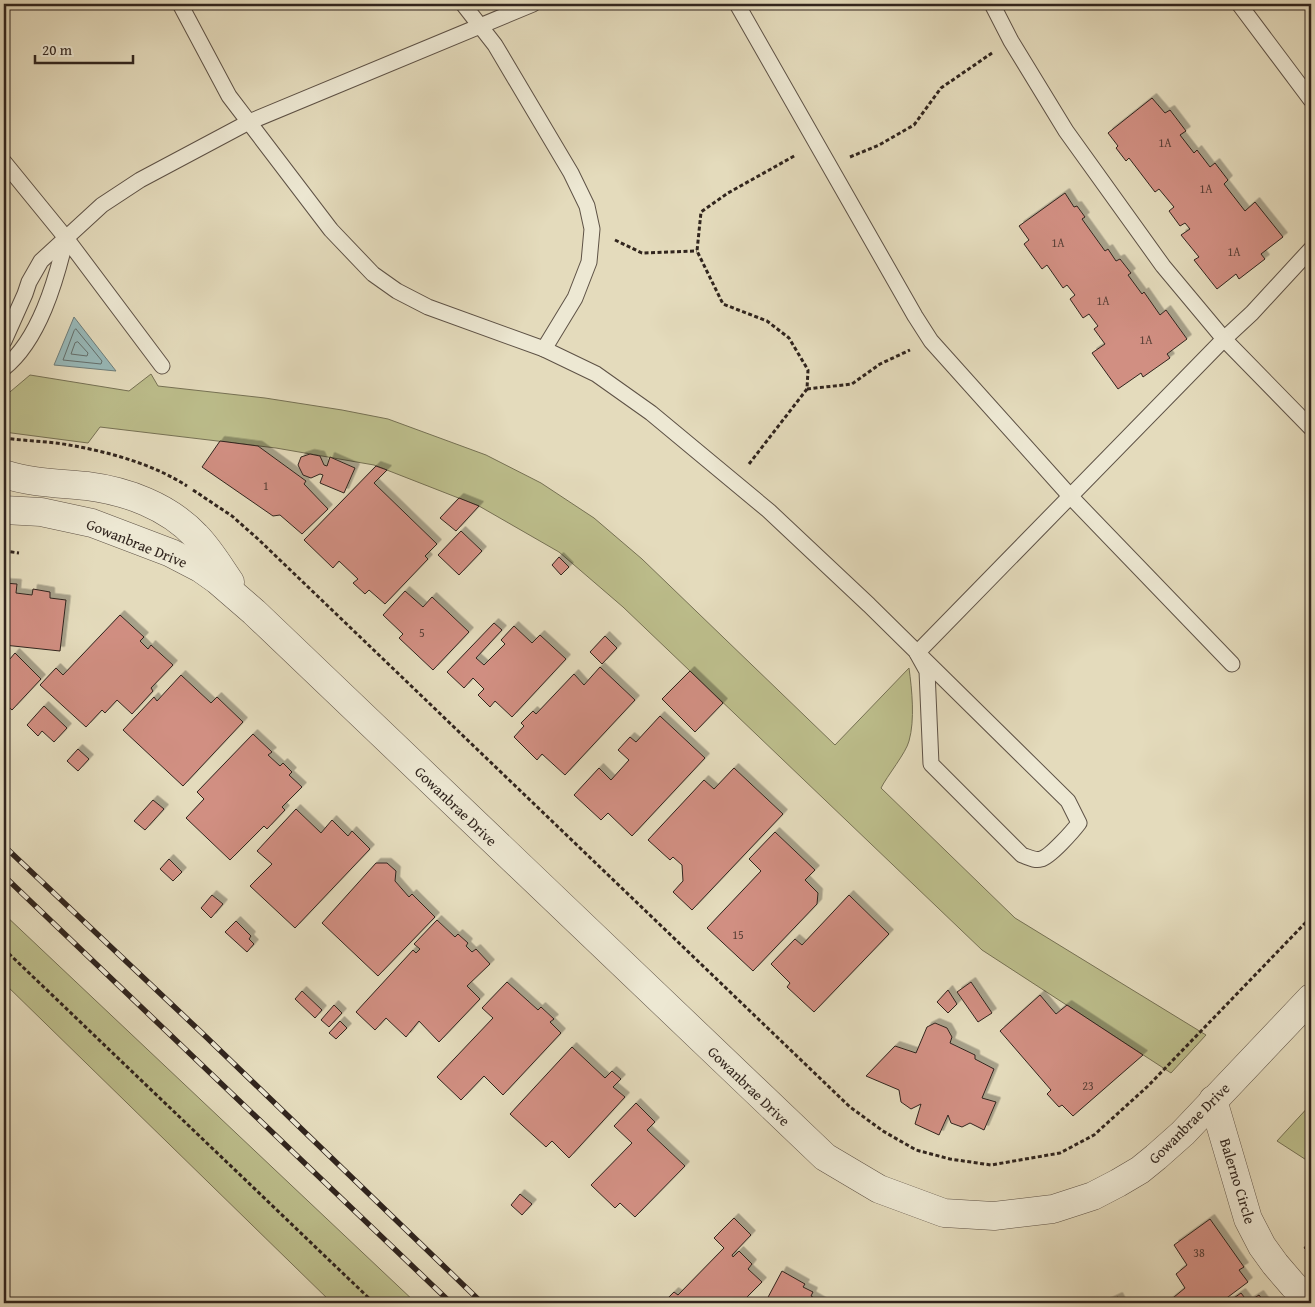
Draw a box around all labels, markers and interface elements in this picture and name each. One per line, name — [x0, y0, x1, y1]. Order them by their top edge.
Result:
scale bar — [35, 32, 132, 64]
text: 20 m — [42, 39, 73, 60]
house number: 1A — [1158, 134, 1172, 151]
house number: 1A — [1199, 180, 1213, 197]
house number: 1A — [1051, 234, 1065, 251]
house number: 1A — [1227, 243, 1241, 260]
house number: 1A — [1096, 292, 1110, 309]
house number: 1A — [1139, 331, 1153, 348]
house number: 1 — [263, 477, 269, 494]
street label: Gowanbrae Drive — [83, 513, 191, 573]
house number: 5 — [419, 624, 425, 641]
street label: Gowanbrae Drive — [410, 761, 502, 851]
house number: 15 — [732, 926, 744, 943]
street label: Gowanbrae Drive — [703, 1041, 795, 1131]
house number: 23 — [1082, 1077, 1094, 1094]
street label: Gowanbrae Drive — [1144, 1078, 1234, 1168]
street label: Balerno Circle — [1215, 1136, 1261, 1226]
house number: 38 — [1193, 1244, 1205, 1261]

